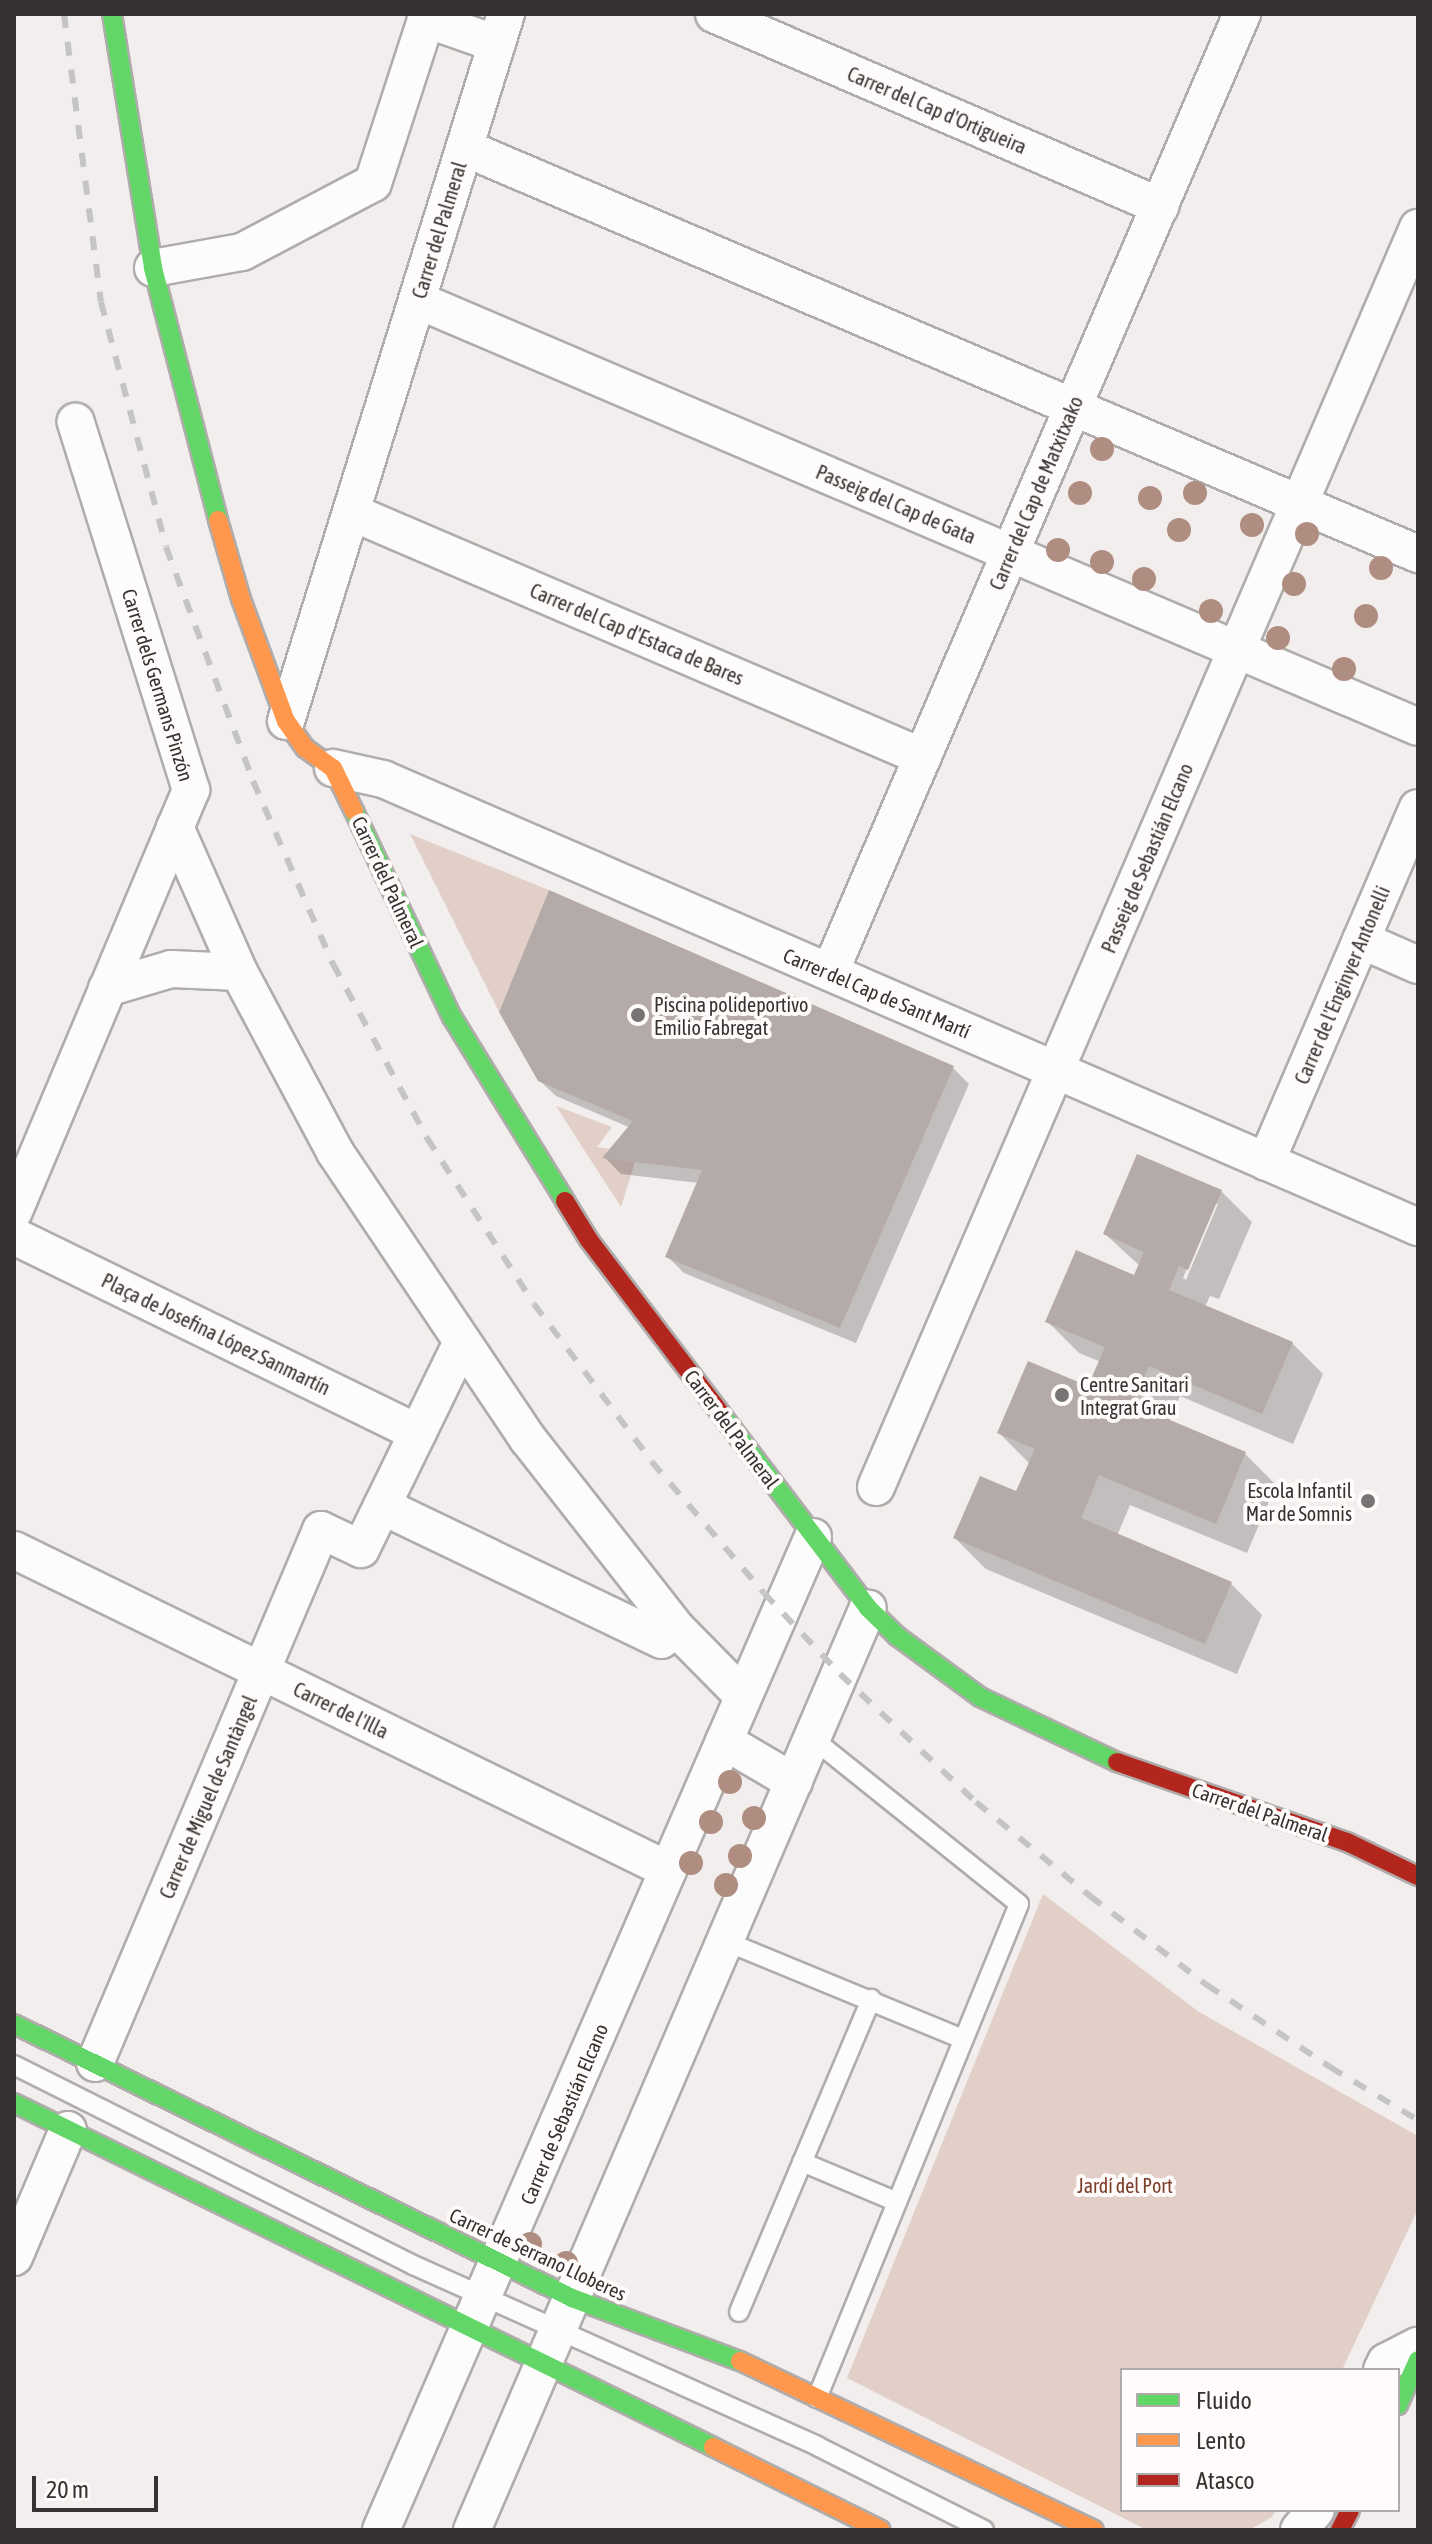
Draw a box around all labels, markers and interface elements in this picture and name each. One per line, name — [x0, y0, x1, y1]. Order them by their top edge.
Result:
street label: Carrer del Cap d'Ortigueira — [844, 61, 1030, 159]
street label: Carrer del Palmeral — [407, 159, 471, 301]
street label: Carrer del Cap de Matxitxako — [984, 392, 1088, 594]
street label: Passeig del Cap de Gata — [813, 460, 979, 548]
street label: Carrer del Cap d'Estaca de Bares — [526, 578, 748, 690]
street label: Carrer dels Germans Pinzón — [117, 586, 199, 784]
street label: Passeig de Sebastián Elcano — [1096, 759, 1198, 957]
street label: Carrer del Palmeral — [347, 813, 429, 951]
street label: Carrer de l'Enginyer Antonelli — [1289, 882, 1395, 1088]
street label: Carrer del Cap de Sant Martí — [780, 943, 974, 1043]
place label: Piscina polideportivo Emilio Fabregat — [654, 992, 809, 1039]
marker: Piscina polideportivo Emilio Fabregat — [629, 1006, 647, 1024]
street label: Plaça de Josefina López Sanmartín — [98, 1268, 334, 1400]
street label: Carrer del Palmeral — [680, 1365, 784, 1493]
place label: Centre Sanitari Integrat Grau — [1080, 1372, 1189, 1419]
marker: Centre Sanitari Integrat Grau — [1051, 1384, 1073, 1406]
place label: Escola Infantil Mar de Somnis — [1246, 1478, 1352, 1525]
marker: Escola Infantil Mar de Somnis — [1359, 1492, 1377, 1510]
street label: Carrer de l'Illa — [290, 1677, 392, 1743]
street label: Carrer de Miguel de Santàngel — [154, 1692, 262, 1902]
street label: Carrer del Palmeral — [1189, 1778, 1331, 1846]
street label: Carrer de Sebastián Elcano — [515, 2020, 613, 2208]
park label: Jardí del Port — [1077, 2173, 1173, 2197]
street label: Carrer de Serrano Lloberes — [446, 2203, 630, 2305]
legend — [1120, 2368, 1400, 2512]
text: Fluido — [1196, 2387, 1252, 2414]
text: Lento — [1196, 2427, 1246, 2454]
scale bar — [36, 2460, 162, 2510]
text: Atasco — [1196, 2467, 1254, 2494]
text: 20 m — [46, 2476, 89, 2503]

